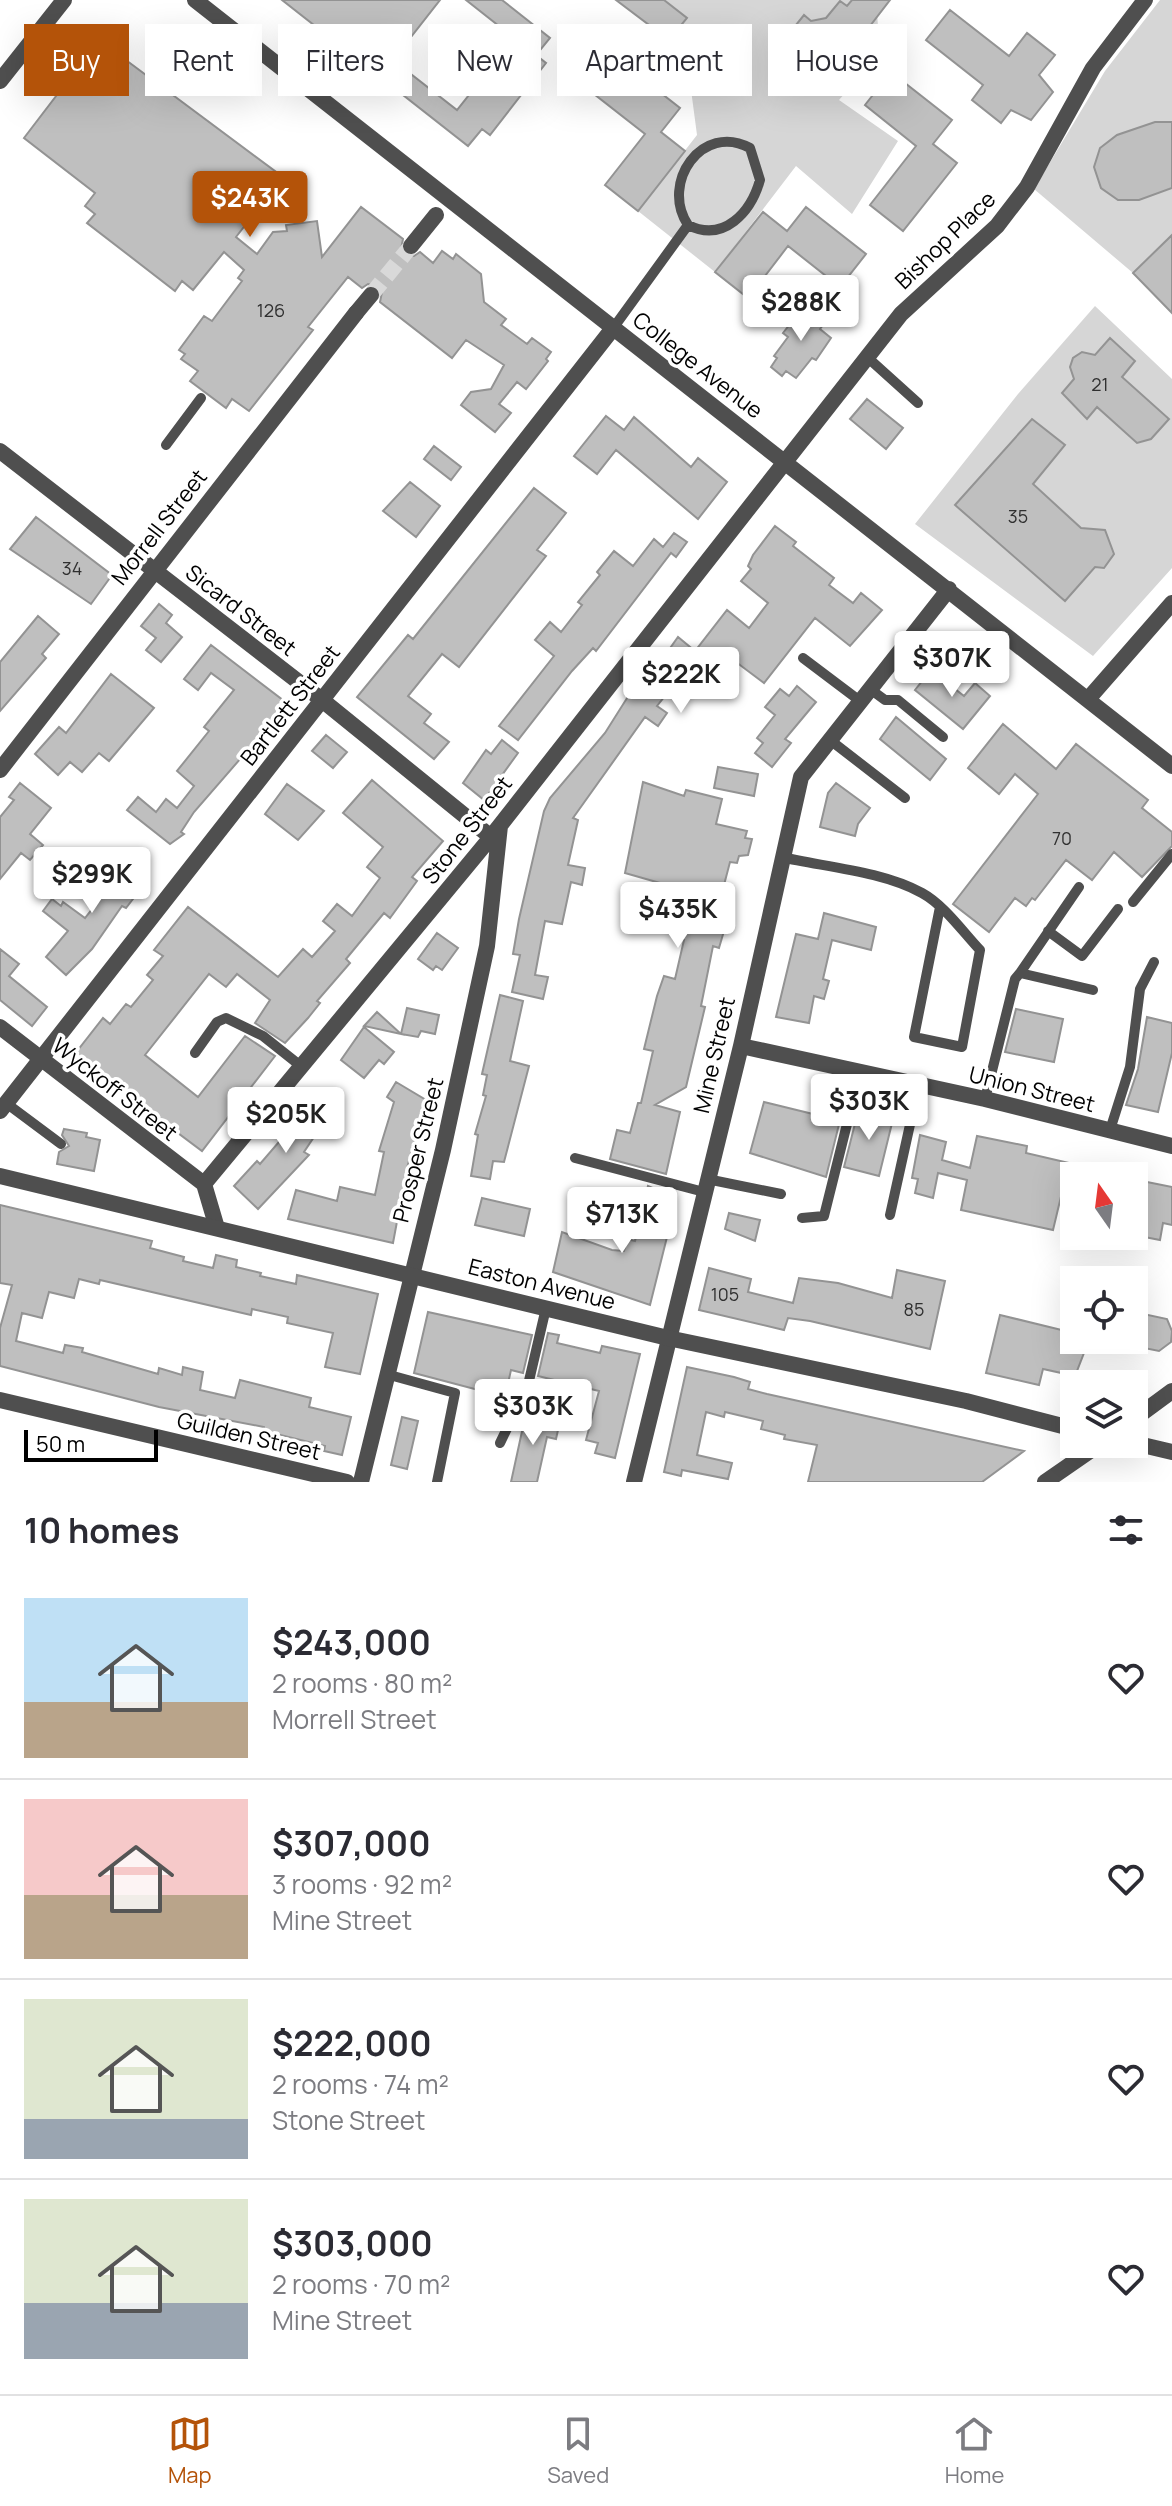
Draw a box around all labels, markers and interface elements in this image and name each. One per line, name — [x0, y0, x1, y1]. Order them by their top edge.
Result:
chip: Buy — [24, 24, 129, 96]
chip: Rent — [145, 24, 262, 96]
chip: Filters — [278, 24, 412, 96]
chip: New — [428, 24, 541, 96]
chip: Apartment — [557, 24, 752, 96]
chip: House — [768, 24, 907, 96]
pin: $243K — [194, 171, 306, 239]
text: $243K — [210, 179, 290, 215]
street label: Bishop Place — [888, 184, 1002, 296]
pin: $288K — [745, 275, 857, 343]
text: $288K — [761, 283, 841, 319]
house number: 126 — [257, 298, 285, 322]
street label: College Avenue — [627, 305, 769, 425]
house number: 21 — [1091, 372, 1109, 396]
street label: Morrell Street — [104, 463, 214, 591]
house number: 35 — [1008, 504, 1028, 528]
house number: 34 — [62, 556, 82, 580]
street label: Sicard Street — [179, 557, 303, 663]
pin: $307K — [896, 631, 1008, 699]
street label: Bartlett Street — [233, 638, 347, 772]
text: $307K — [912, 639, 992, 675]
pin: $222K — [625, 647, 737, 715]
text: $222K — [641, 655, 721, 691]
street label: Stone Street — [415, 769, 519, 890]
house number: 70 — [1052, 826, 1072, 850]
pin: $299K — [36, 847, 148, 915]
text: $299K — [52, 855, 132, 891]
pin: $435K — [622, 882, 734, 950]
text: $435K — [638, 890, 718, 926]
street label: Mine Street — [686, 994, 742, 1116]
street label: Wyckoff Street — [46, 1031, 184, 1147]
street label: Union Street — [966, 1059, 1098, 1119]
street label: Prosper Street — [386, 1074, 451, 1226]
pin: $303K — [813, 1074, 925, 1142]
text: $303K — [829, 1082, 909, 1118]
pin: $205K — [230, 1087, 342, 1155]
text: $205K — [246, 1095, 326, 1131]
north arrow — [1060, 1162, 1148, 1250]
map controls — [1060, 1162, 1148, 1458]
pin: $713K — [566, 1187, 678, 1255]
text: $713K — [585, 1195, 659, 1231]
street label: Easton Avenue — [465, 1251, 619, 1317]
button: locate — [1060, 1266, 1148, 1354]
house number: 105 — [711, 1282, 739, 1306]
house number: 85 — [904, 1297, 924, 1321]
button: layers — [1060, 1370, 1148, 1458]
pin: $303K — [477, 1379, 589, 1447]
text: $303K — [493, 1387, 573, 1423]
street label: Guilden Street — [174, 1405, 324, 1467]
scale bar — [24, 1426, 158, 1462]
text: 50 m — [36, 1429, 85, 1459]
text: 10 homes — [24, 1507, 180, 1553]
icon: filters — [1104, 1508, 1148, 1552]
text: $243,000 — [272, 1619, 431, 1665]
icon: home — [88, 1630, 184, 1726]
icon: heart — [1104, 1656, 1148, 1700]
text: 2 rooms · 80 m² — [272, 1665, 452, 1701]
text: Morrell Street — [272, 1701, 437, 1737]
text: $307,000 — [272, 1820, 431, 1866]
icon: home — [88, 1831, 184, 1927]
icon: heart — [1104, 1857, 1148, 1901]
text: 3 rooms · 92 m² — [272, 1866, 452, 1902]
text: Mine Street — [272, 1902, 412, 1938]
text: $222,000 — [272, 2020, 432, 2066]
icon: home — [88, 2031, 184, 2127]
icon: heart — [1104, 2057, 1148, 2101]
text: 2 rooms · 74 m² — [272, 2066, 449, 2102]
text: Stone Street — [272, 2102, 425, 2138]
text: $303,000 — [272, 2220, 433, 2266]
icon: home — [88, 2231, 184, 2327]
icon: heart — [1104, 2257, 1148, 2301]
text: 2 rooms · 70 m² — [272, 2266, 450, 2302]
text: Mine Street — [272, 2302, 412, 2338]
tab: Map — [168, 2412, 212, 2490]
tab: Saved — [547, 2412, 609, 2490]
tab: Home — [945, 2412, 1004, 2490]

